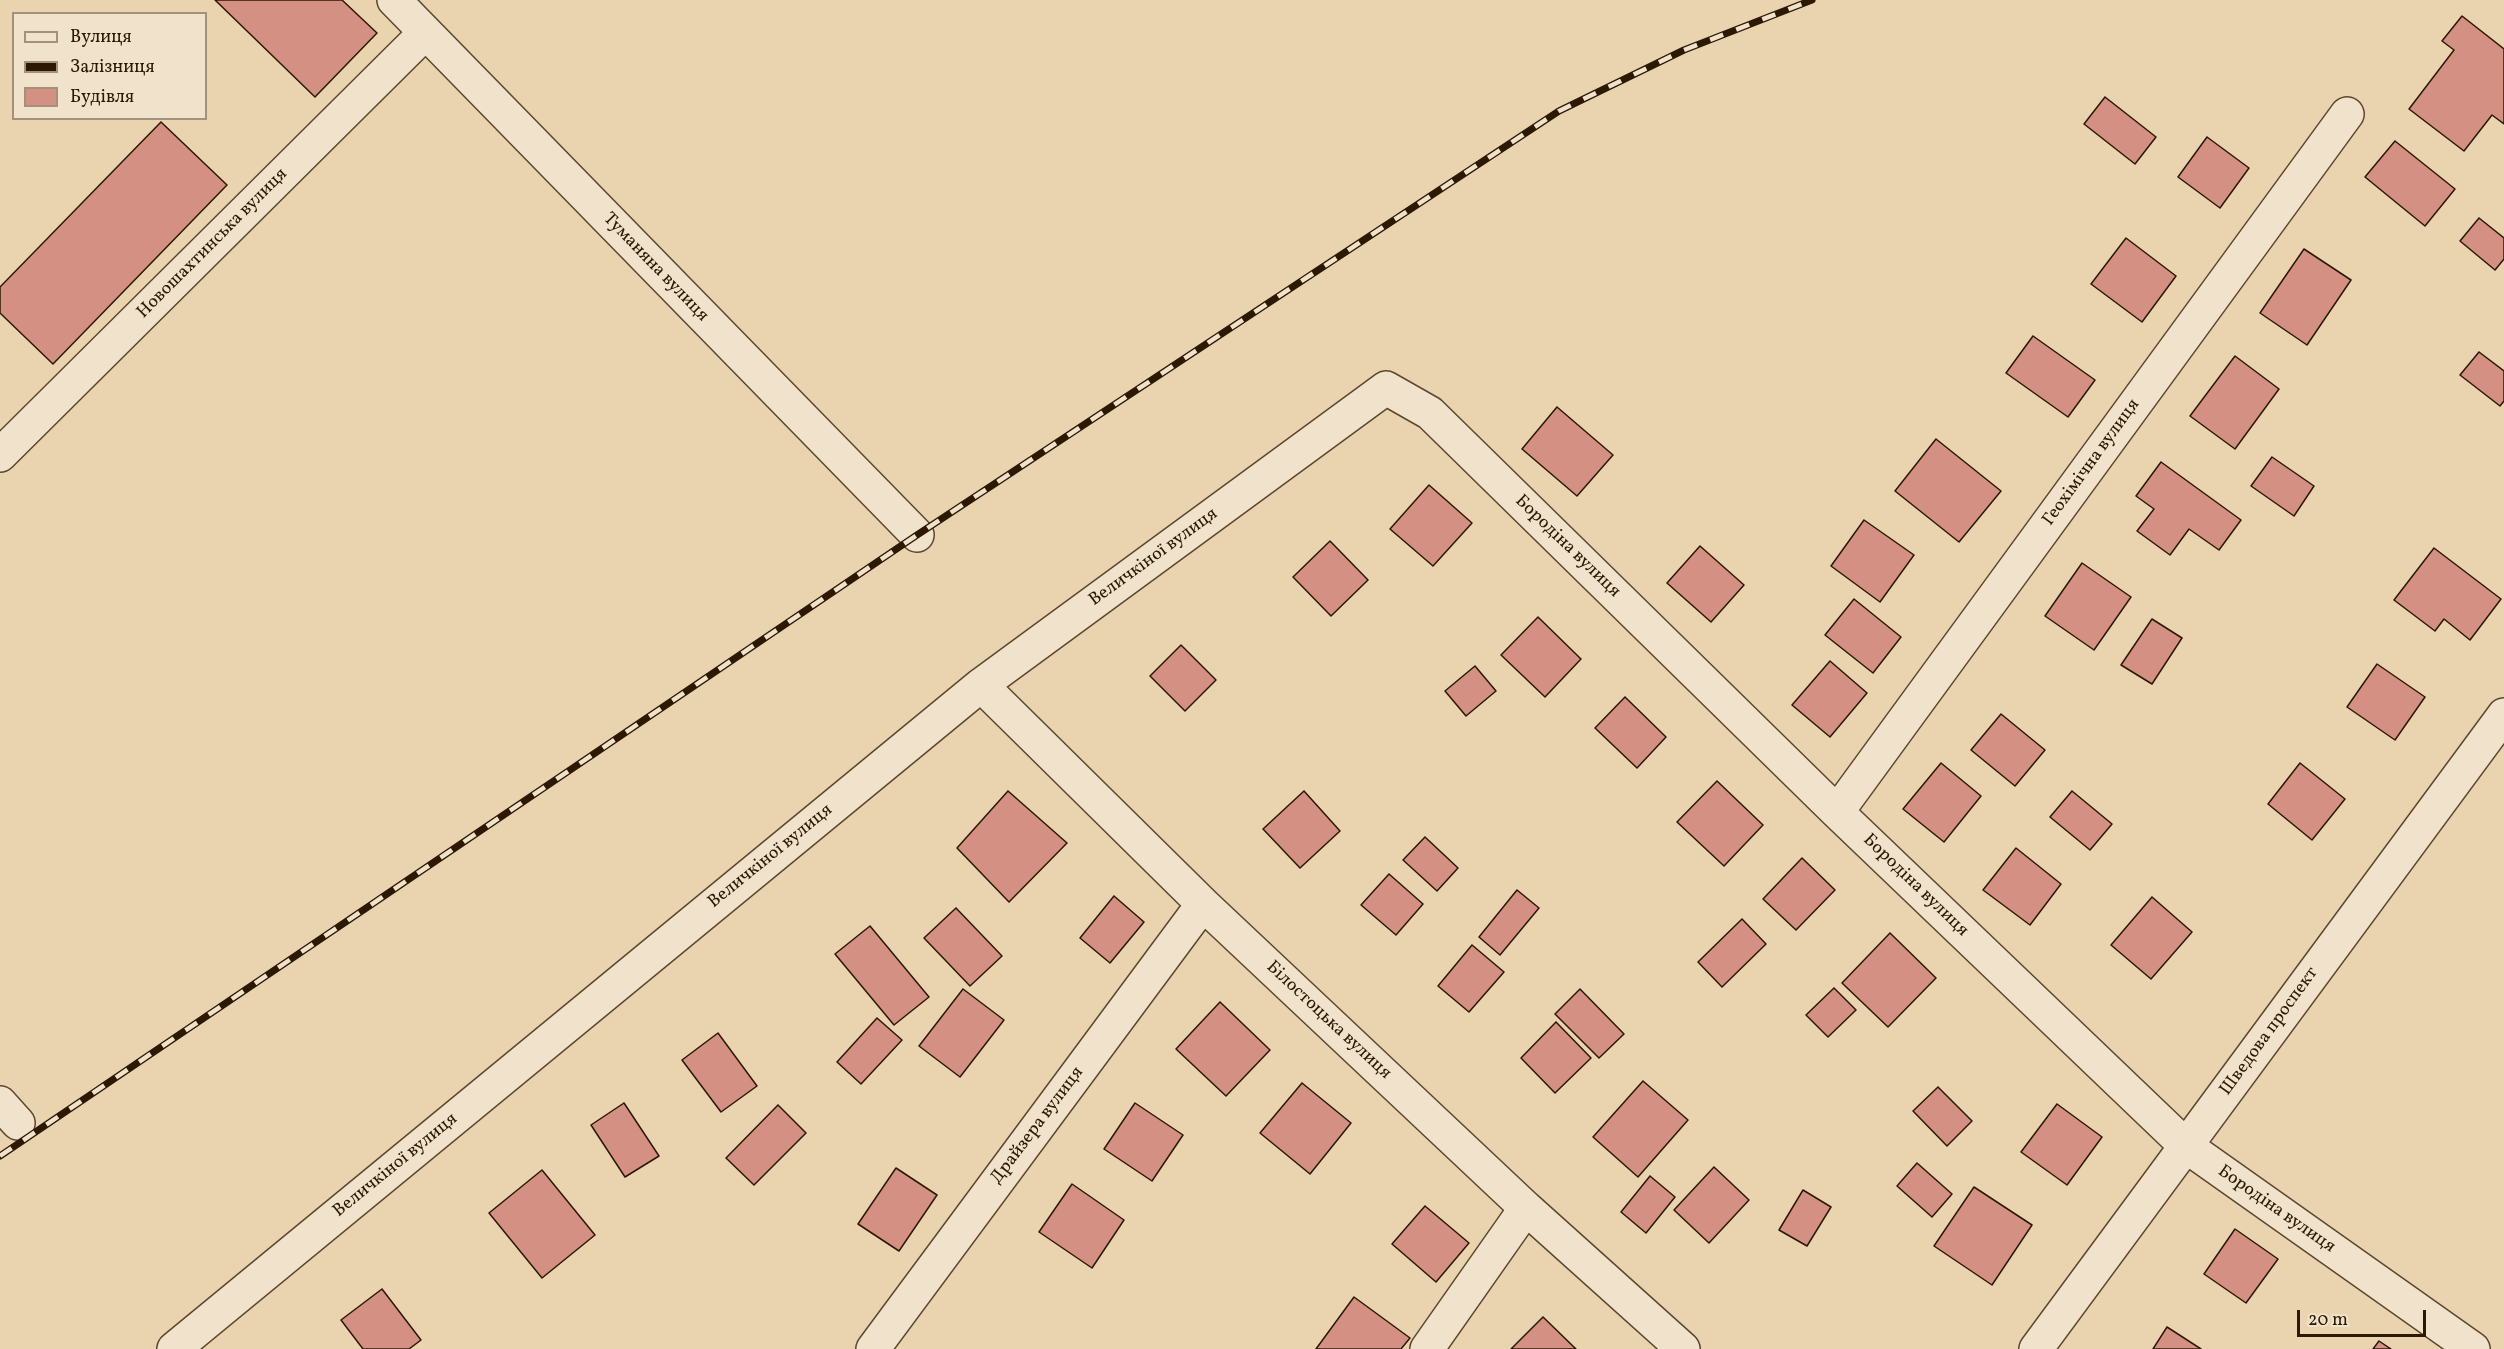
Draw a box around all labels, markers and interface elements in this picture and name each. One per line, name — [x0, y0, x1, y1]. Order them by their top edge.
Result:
legend — [12, 12, 207, 120]
text: Вулиця — [70, 25, 132, 50]
text: Залізниця — [70, 55, 155, 80]
text: Будівля — [70, 85, 134, 110]
street label: Новошахтинська вулиця — [133, 164, 293, 324]
street label: Туманяна вулиця — [598, 209, 712, 327]
street label: Геохімічна вулиця — [2039, 395, 2145, 531]
street label: Бородіна вулиця — [1510, 491, 1624, 603]
street label: Величкіної вулиця — [1085, 504, 1223, 612]
street label: Величкіної вулиця — [704, 800, 838, 914]
street label: Бородіна вулиця — [1858, 830, 1972, 942]
street label: Білостоцька вулиця — [1261, 957, 1395, 1085]
street label: Шведова проспект — [2216, 964, 2324, 1100]
street label: Драйзера вулиця — [987, 1063, 1089, 1189]
street label: Величкіної вулиця — [329, 1109, 463, 1223]
street label: Бородіна вулиця — [2213, 1161, 2339, 1259]
scale bar — [2300, 1298, 2429, 1336]
text: 20 m — [2308, 1308, 2348, 1333]

